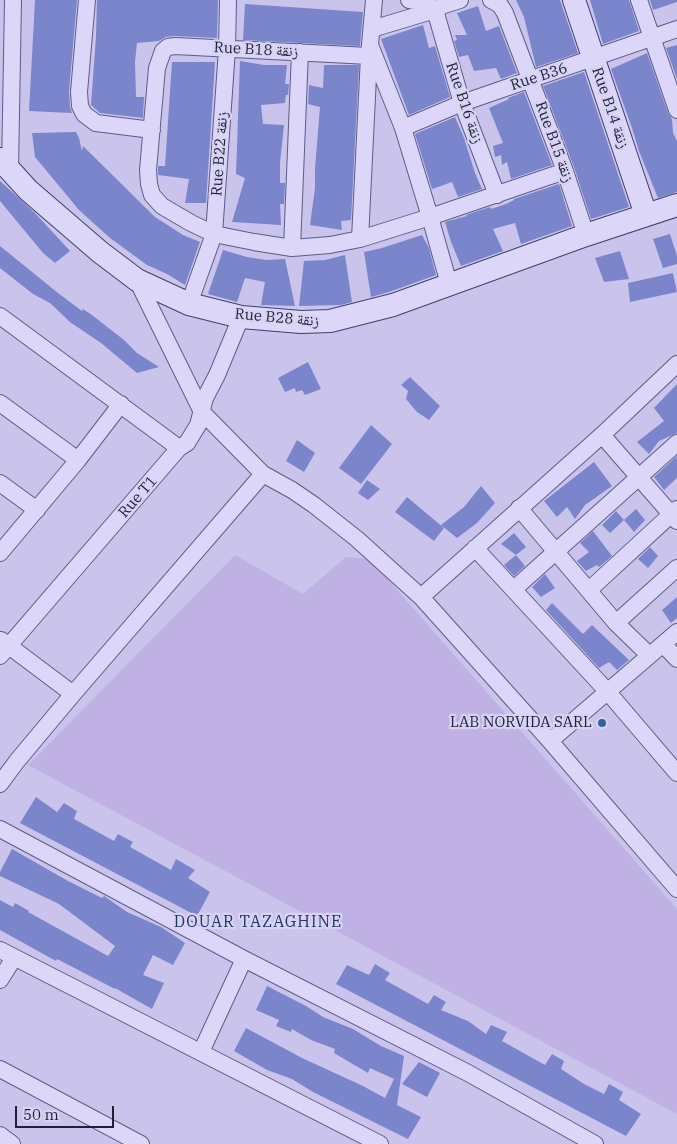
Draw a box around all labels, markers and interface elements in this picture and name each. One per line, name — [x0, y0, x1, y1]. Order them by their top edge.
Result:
street label: Rue B18 زنقة — [213, 39, 299, 61]
street label: Rue B36 — [508, 59, 570, 95]
street label: Rue B16 زنقة — [442, 60, 486, 146]
street label: Rue B14 زنقة — [588, 65, 632, 151]
street label: Rue B15 زنقة — [531, 99, 577, 185]
street label: Rue B22 زنقة — [208, 111, 232, 197]
street label: Rue B28 زنقة — [234, 305, 320, 331]
street label: Rue T1 — [115, 472, 161, 522]
place label: LAB NORVIDA SARL — [450, 714, 592, 732]
marker: LAB NORVIDA SARL — [596, 717, 608, 729]
district label: DOUAR TAZAGHINE — [172, 912, 344, 932]
scale bar — [18, 1096, 116, 1128]
text: 50 m — [23, 1105, 59, 1124]

